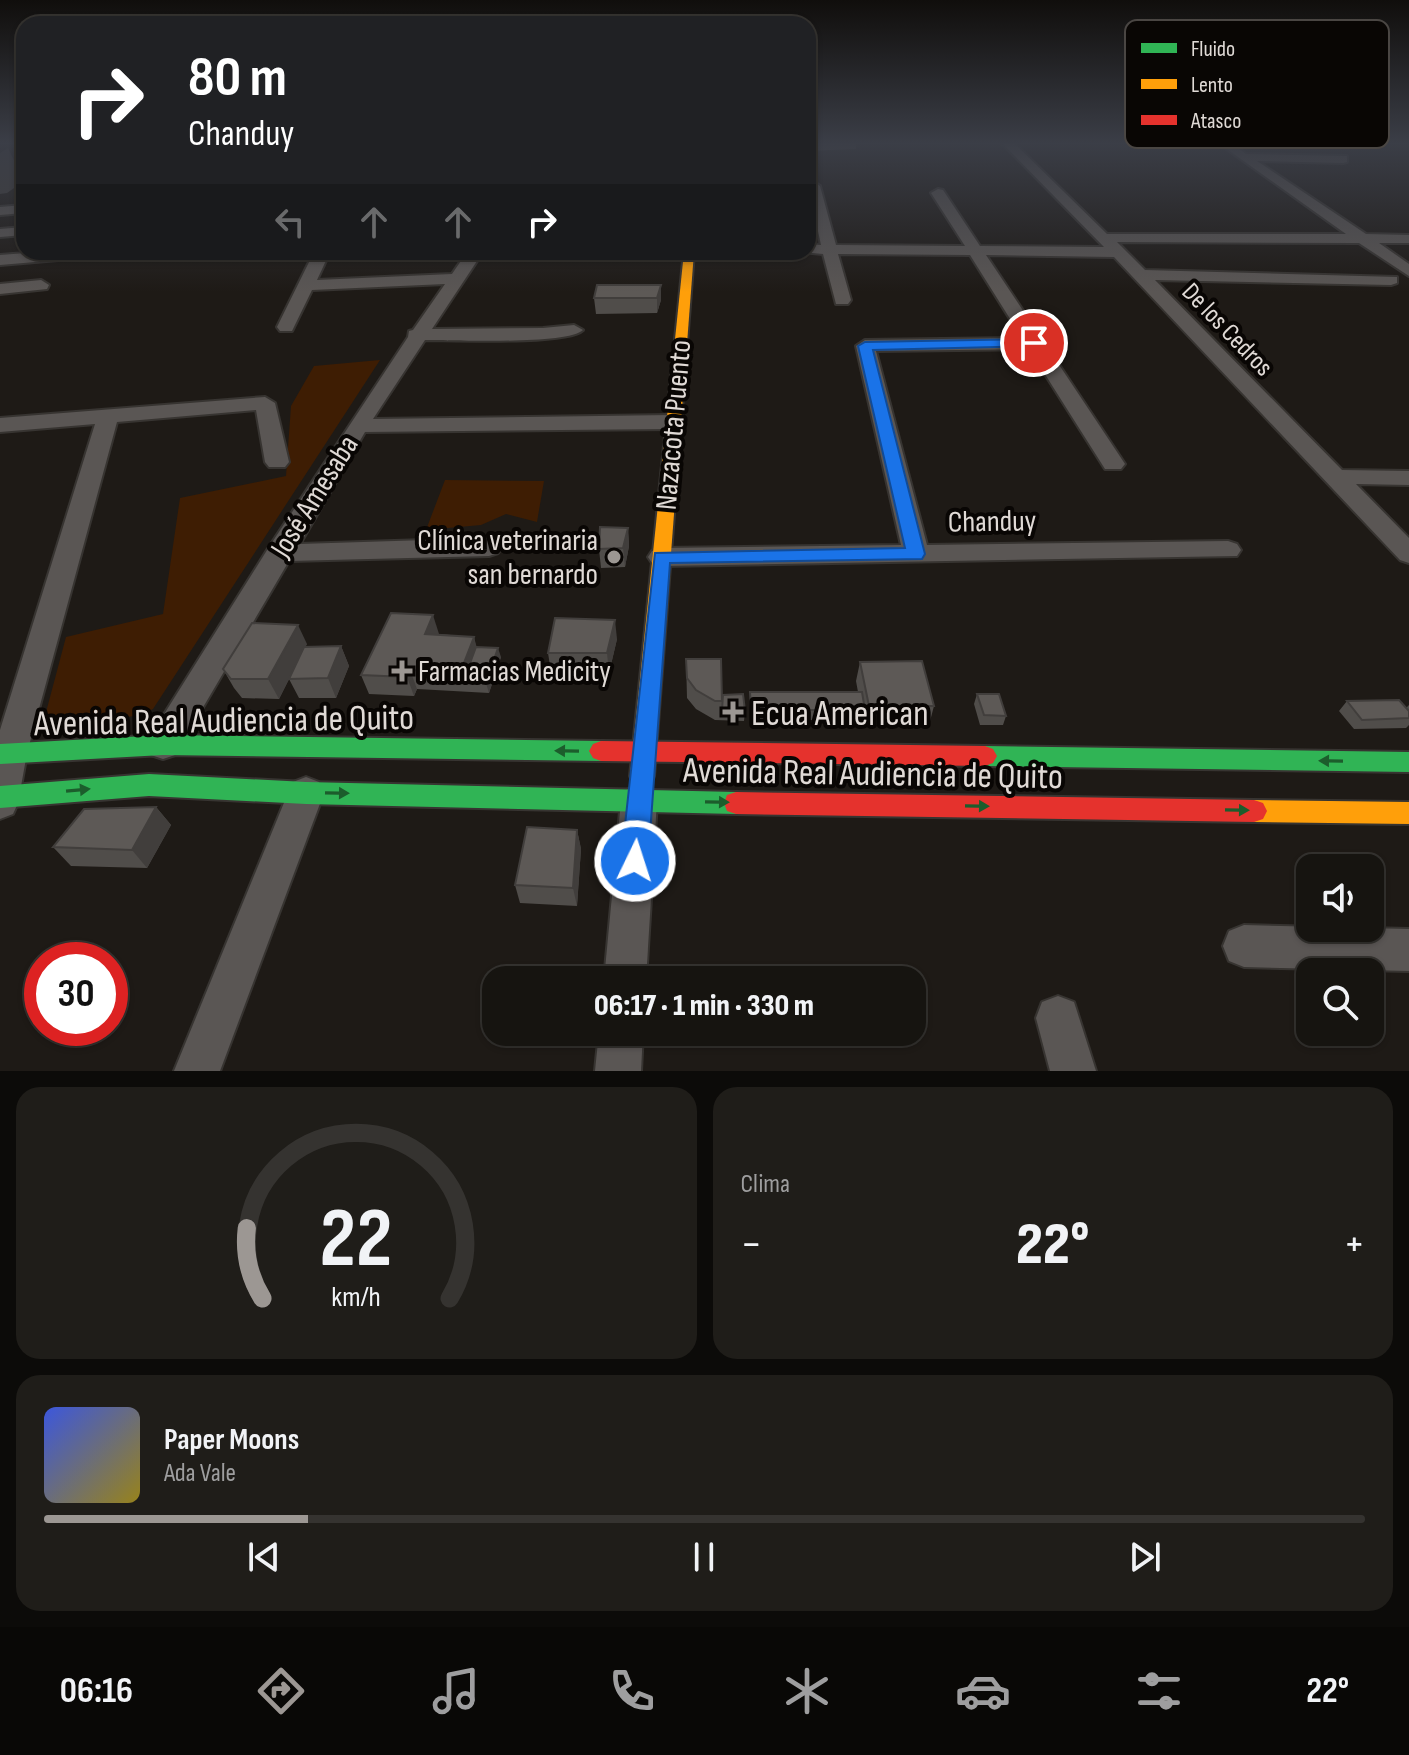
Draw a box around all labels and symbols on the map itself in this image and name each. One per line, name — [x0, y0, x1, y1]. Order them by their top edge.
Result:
legend — [1125, 20, 1389, 148]
text: Fluido — [1191, 36, 1235, 63]
text: Lento — [1191, 72, 1233, 99]
text: Atasco — [1190, 108, 1241, 135]
street label: De los Cedros — [1175, 277, 1279, 383]
pin — [1000, 309, 1068, 377]
street label: Nazacota Puento — [649, 339, 699, 512]
street label: José Amesaba — [263, 429, 366, 565]
street label: Chanduy — [947, 503, 1037, 541]
place label: Clínica veterinaria san bernardo — [417, 523, 598, 593]
marker: Clínica veterinaria san bernardo — [605, 548, 623, 566]
place label: Farmacias Medicity — [418, 654, 611, 690]
marker: Farmacias Medicity — [393, 662, 411, 680]
place label: Ecua American — [751, 693, 929, 736]
street label: Avenida Real Audiencia de Quito — [33, 697, 414, 746]
marker: Ecua American — [722, 701, 744, 723]
one-way arrow — [554, 744, 579, 757]
street label: Avenida Real Audiencia de Quito — [682, 750, 1063, 799]
one-way arrow — [1318, 755, 1343, 767]
one-way arrow — [66, 784, 91, 797]
one-way arrow — [325, 787, 350, 800]
one-way arrow — [705, 796, 730, 808]
one-way arrow — [965, 800, 990, 812]
one-way arrow — [1225, 804, 1250, 816]
position arrow — [593, 819, 677, 903]
speed limit sign: 30 — [24, 942, 128, 1046]

